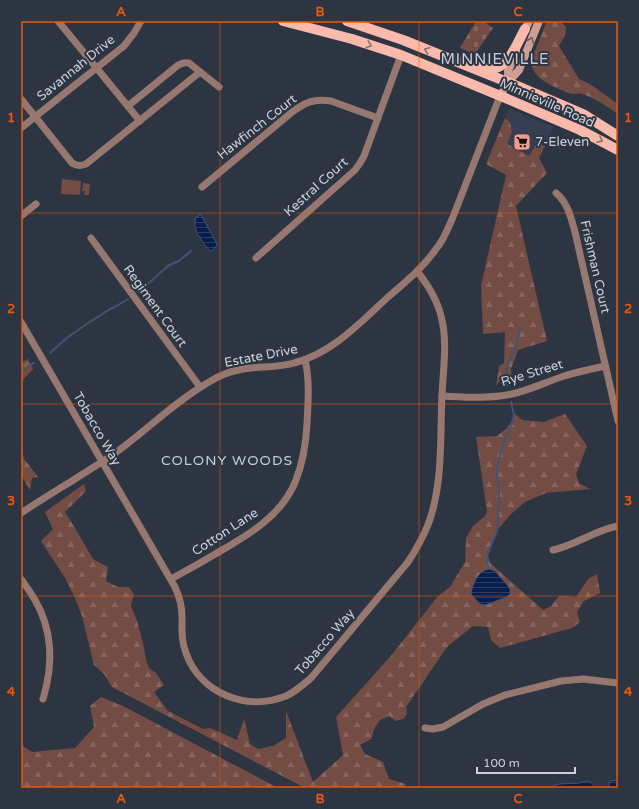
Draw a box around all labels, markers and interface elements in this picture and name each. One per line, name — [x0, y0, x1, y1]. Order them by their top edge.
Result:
text: A — [116, 4, 126, 20]
text: B — [315, 4, 325, 20]
text: C — [513, 4, 523, 20]
street label: Savannah Drive — [34, 32, 118, 104]
one-way arrow — [526, 36, 534, 43]
one-way arrow — [366, 40, 373, 48]
one-way arrow — [424, 46, 431, 54]
district label: MINNIEVILLE — [440, 50, 550, 68]
street label: Minnieville Road — [497, 75, 597, 131]
street label: Hawfinch Court — [214, 91, 300, 163]
text: 1 — [7, 110, 15, 126]
text: 1 — [624, 110, 632, 126]
supermarket icon: 7-Eleven — [512, 132, 532, 152]
place label: 7-Eleven — [535, 134, 589, 150]
one-way arrow — [596, 136, 603, 143]
street label: Kestral Court — [281, 154, 351, 220]
street label: Frishman Court — [577, 219, 613, 315]
street label: Regiment Court — [120, 262, 190, 350]
text: 2 — [7, 301, 15, 317]
text: 2 — [624, 301, 632, 317]
street label: Estate Drive — [223, 341, 299, 371]
street label: Rye Street — [499, 356, 565, 390]
street label: Tobacco Way — [69, 389, 125, 469]
district label: COLONY WOODS — [161, 452, 293, 469]
text: 3 — [7, 493, 15, 509]
text: 3 — [624, 493, 632, 509]
street label: Cotton Lane — [189, 505, 261, 559]
street label: Tobacco Way — [292, 606, 358, 678]
text: 4 — [7, 684, 16, 700]
text: 4 — [624, 684, 633, 700]
scale bar — [477, 749, 575, 775]
text: 100 m — [483, 756, 520, 770]
text: A — [116, 791, 126, 807]
text: B — [315, 791, 325, 807]
text: C — [513, 791, 523, 807]

